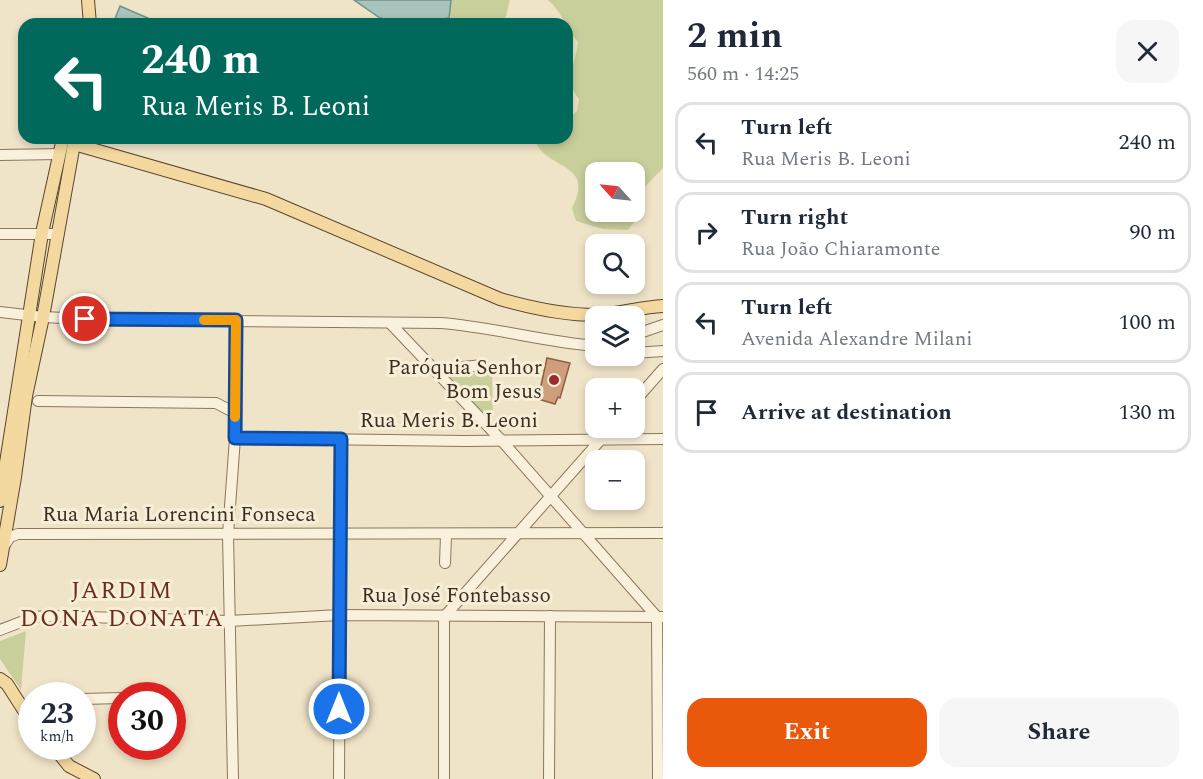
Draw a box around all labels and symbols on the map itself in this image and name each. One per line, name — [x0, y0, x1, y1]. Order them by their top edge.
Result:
north arrow — [585, 162, 645, 222]
pin — [59, 293, 110, 344]
place label: Paróquia Senhor Bom Jesus — [388, 352, 542, 408]
marker: Paróquia Senhor Bom Jesus — [547, 373, 561, 387]
street label: Rua Meris B. Leoni — [360, 405, 538, 437]
street label: Rua Maria Lorencini Fonseca — [42, 499, 316, 531]
district label: JARDIM DONA DONATA — [20, 573, 224, 637]
street label: Rua José Fontebasso — [361, 580, 551, 612]
position arrow — [307, 677, 371, 741]
speed limit sign: 30 — [108, 682, 186, 760]

